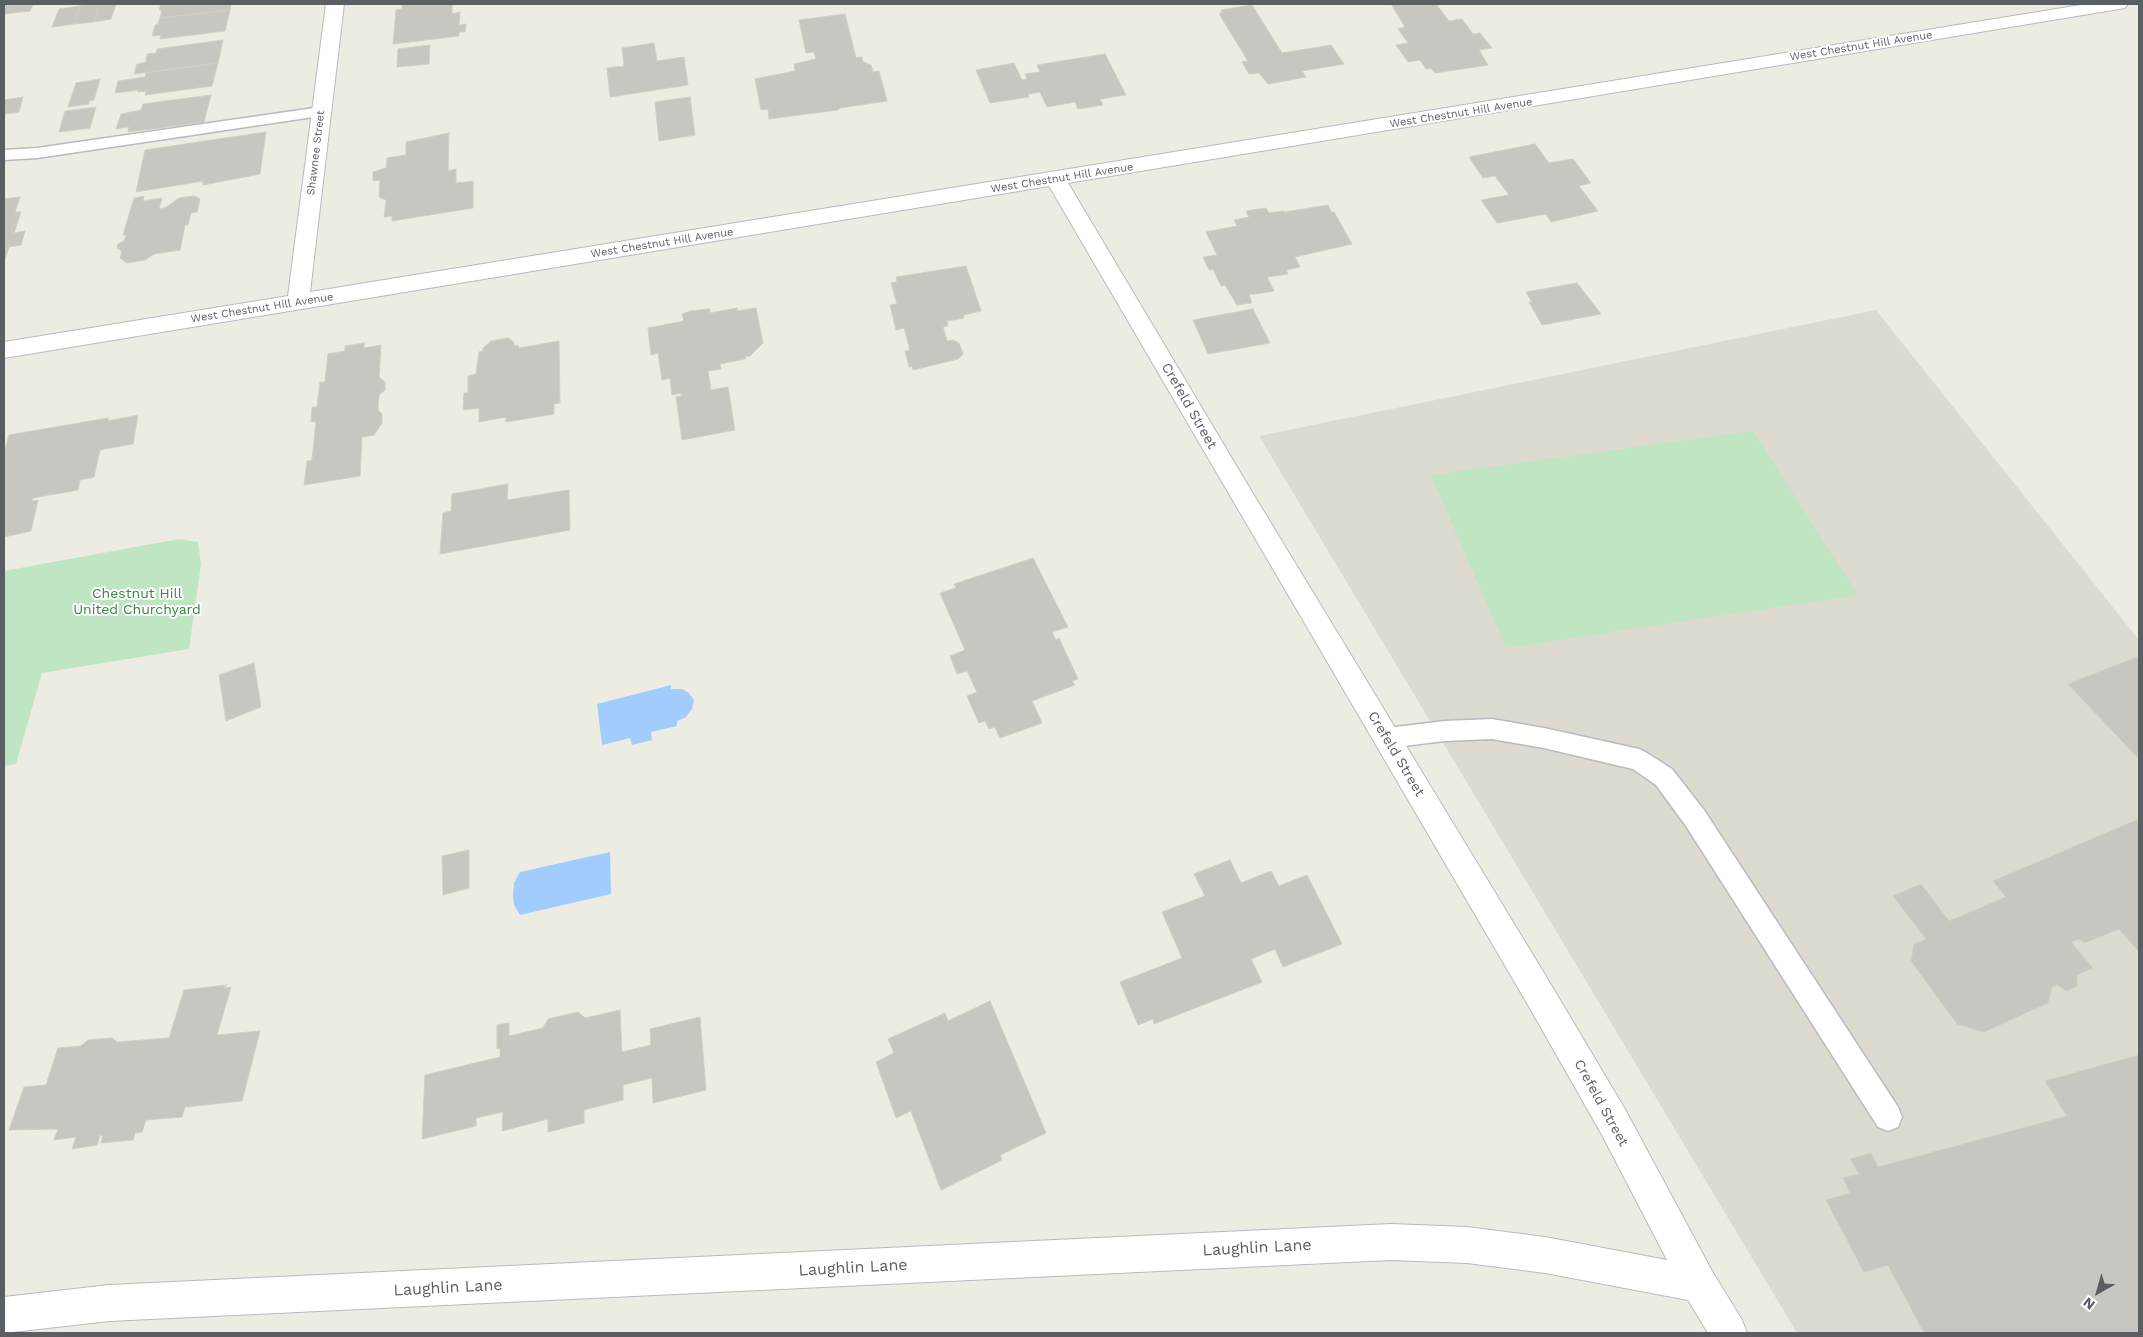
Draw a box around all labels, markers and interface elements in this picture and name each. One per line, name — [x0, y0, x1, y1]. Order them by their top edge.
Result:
street label: West Chestnut Hill Avenue — [1789, 28, 1933, 64]
street label: West Chestnut Hill Avenue — [1389, 95, 1533, 131]
street label: Shawnee Street — [304, 110, 328, 196]
street label: West Chestnut Hill Avenue — [990, 160, 1134, 196]
street label: West Chestnut Hill Avenue — [590, 225, 734, 261]
street label: West Chestnut Hill Avenue — [190, 290, 334, 326]
street label: Crefeld Street — [1158, 360, 1220, 452]
park label: Chestnut Hill United Churchyard — [73, 586, 201, 618]
street label: Crefeld Street — [1364, 708, 1428, 800]
street label: Crefeld Street — [1570, 1057, 1632, 1149]
street label: Laughlin Lane — [1202, 1236, 1312, 1260]
street label: Laughlin Lane — [798, 1256, 908, 1280]
north arrow — [2073, 1267, 2123, 1317]
street label: Laughlin Lane — [393, 1276, 503, 1300]
text: N — [2080, 1294, 2098, 1313]

